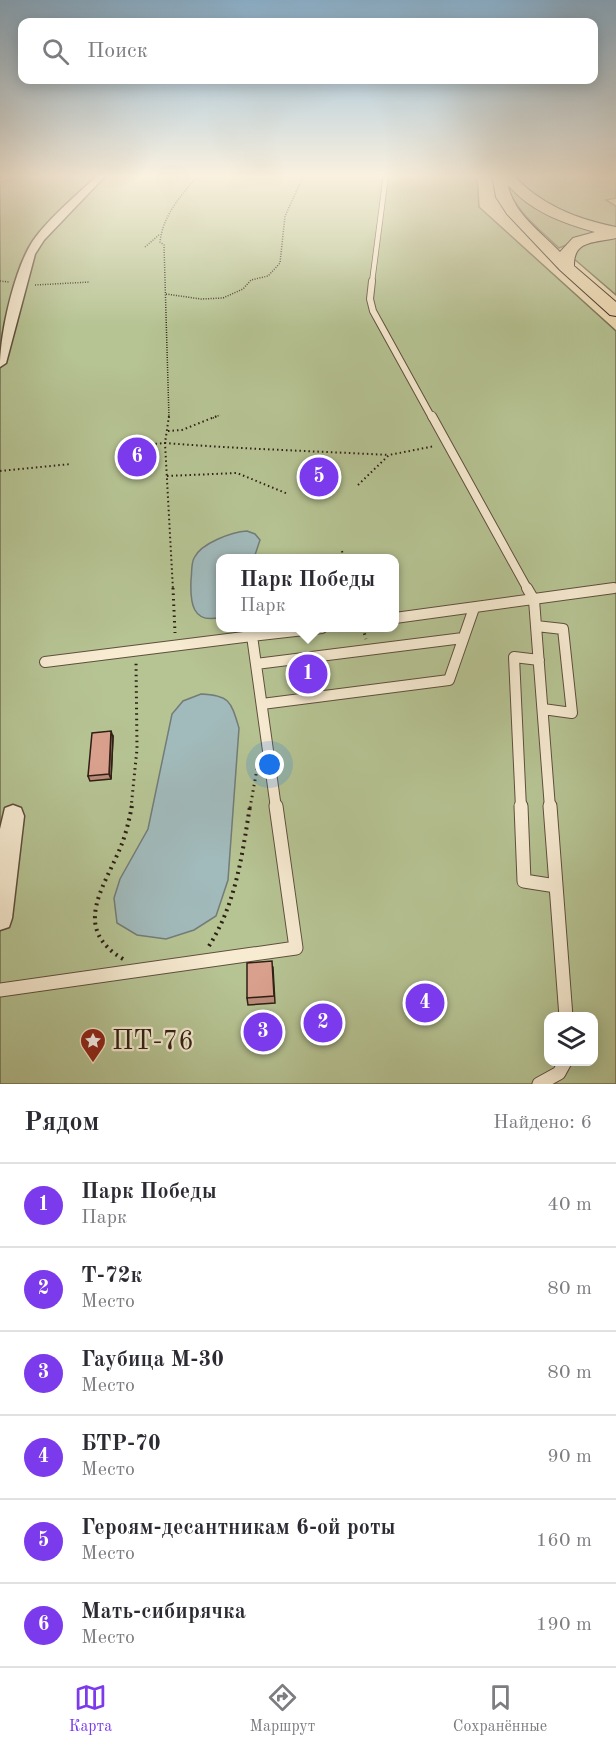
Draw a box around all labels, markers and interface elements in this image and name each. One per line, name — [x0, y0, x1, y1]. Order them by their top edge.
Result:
search box — [18, 18, 598, 84]
icon: search — [39, 35, 72, 68]
text: Поиск — [87, 40, 148, 62]
pin: 6 — [118, 434, 156, 480]
pin: 5 — [300, 454, 338, 500]
popup — [216, 554, 399, 632]
text: Парк Победы — [240, 569, 375, 591]
text: Парк — [240, 596, 286, 616]
pin: 1 — [288, 652, 328, 696]
your location — [255, 750, 284, 779]
pin: 4 — [406, 980, 444, 1026]
pin: 2 — [304, 1000, 342, 1046]
pin: 3 — [244, 1010, 282, 1054]
map controls — [544, 1012, 598, 1066]
button: layers — [544, 1012, 598, 1066]
place icon: ПТ-76 — [78, 1026, 108, 1064]
place label: ПТ-76 — [112, 1028, 194, 1055]
text: Рядом — [24, 1110, 99, 1136]
text: Найдено: 6 — [493, 1113, 592, 1133]
text: Парк Победы — [81, 1181, 217, 1203]
text: 1 — [38, 1195, 49, 1215]
text: 40 m — [547, 1195, 592, 1215]
text: Парк — [81, 1208, 127, 1228]
text: Т-72к — [81, 1265, 142, 1287]
text: 2 — [38, 1279, 49, 1299]
text: 80 m — [547, 1279, 592, 1299]
text: Место — [81, 1292, 135, 1312]
text: Гаубица М-30 — [81, 1349, 224, 1371]
text: 3 — [38, 1363, 49, 1383]
text: 80 m — [547, 1363, 592, 1383]
text: Место — [81, 1376, 135, 1396]
text: БТР-70 — [81, 1433, 161, 1455]
text: 4 — [38, 1447, 49, 1467]
text: 90 m — [547, 1447, 592, 1467]
text: Место — [81, 1460, 135, 1480]
text: Героям-десантникам 6-ой роты — [81, 1517, 396, 1539]
text: 5 — [38, 1531, 49, 1551]
text: 160 m — [536, 1531, 592, 1551]
text: Место — [81, 1544, 135, 1564]
text: Мать-сибирячка — [81, 1601, 246, 1623]
text: 6 — [38, 1615, 49, 1635]
text: 190 m — [536, 1615, 592, 1635]
text: Место — [81, 1628, 135, 1648]
tab: Карта — [69, 1681, 112, 1737]
tab: Маршрут — [250, 1681, 315, 1737]
tab: Сохранённые — [453, 1681, 547, 1737]

